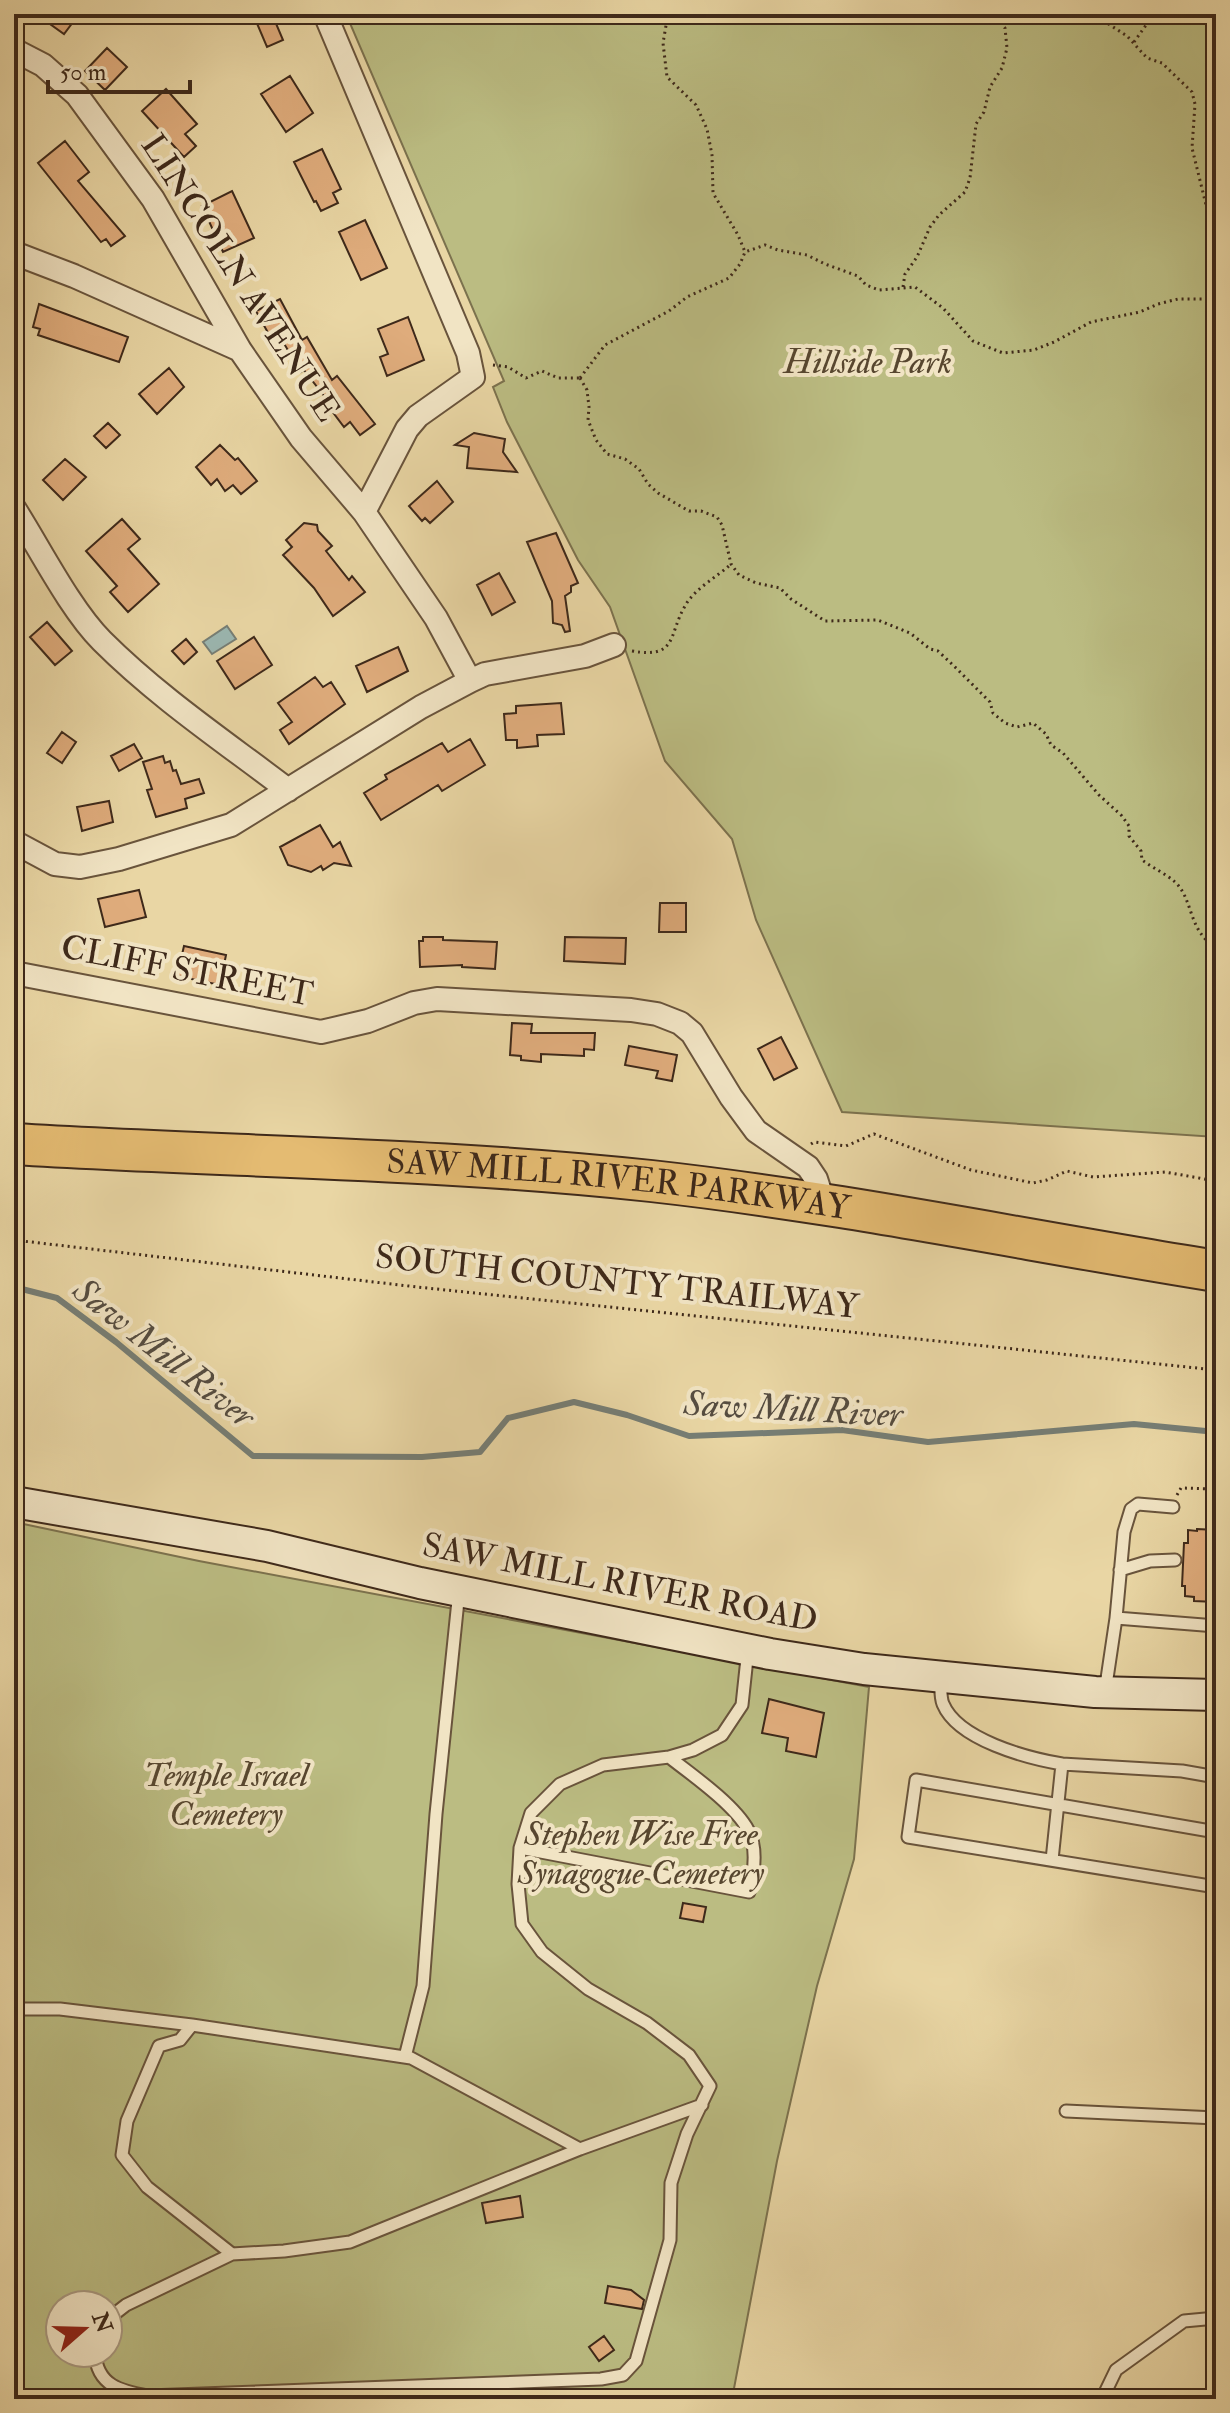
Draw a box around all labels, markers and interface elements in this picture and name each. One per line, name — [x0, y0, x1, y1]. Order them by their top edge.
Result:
scale bar — [48, 44, 190, 94]
text: 50 m — [60, 57, 107, 88]
street label: LINCOLN AVENUE — [131, 126, 349, 430]
park label: Hillside Park — [782, 341, 952, 384]
street label: CLIFF STREET — [57, 925, 317, 1017]
street label: SAW MILL RIVER PARKWAY — [386, 1140, 854, 1230]
street label: SOUTH COUNTY TRAILWAY — [373, 1235, 861, 1329]
water label: Saw Mill River — [63, 1267, 266, 1439]
water label: Saw Mill River — [681, 1381, 905, 1437]
street label: SAW MILL RIVER ROAD — [419, 1524, 821, 1642]
park label: Temple Israel Cemetery — [144, 1754, 311, 1836]
park label: Stephen Wise Free Synagogue Cemetery — [517, 1813, 765, 1895]
north arrow — [44, 2289, 124, 2369]
text: N — [85, 2308, 118, 2337]

